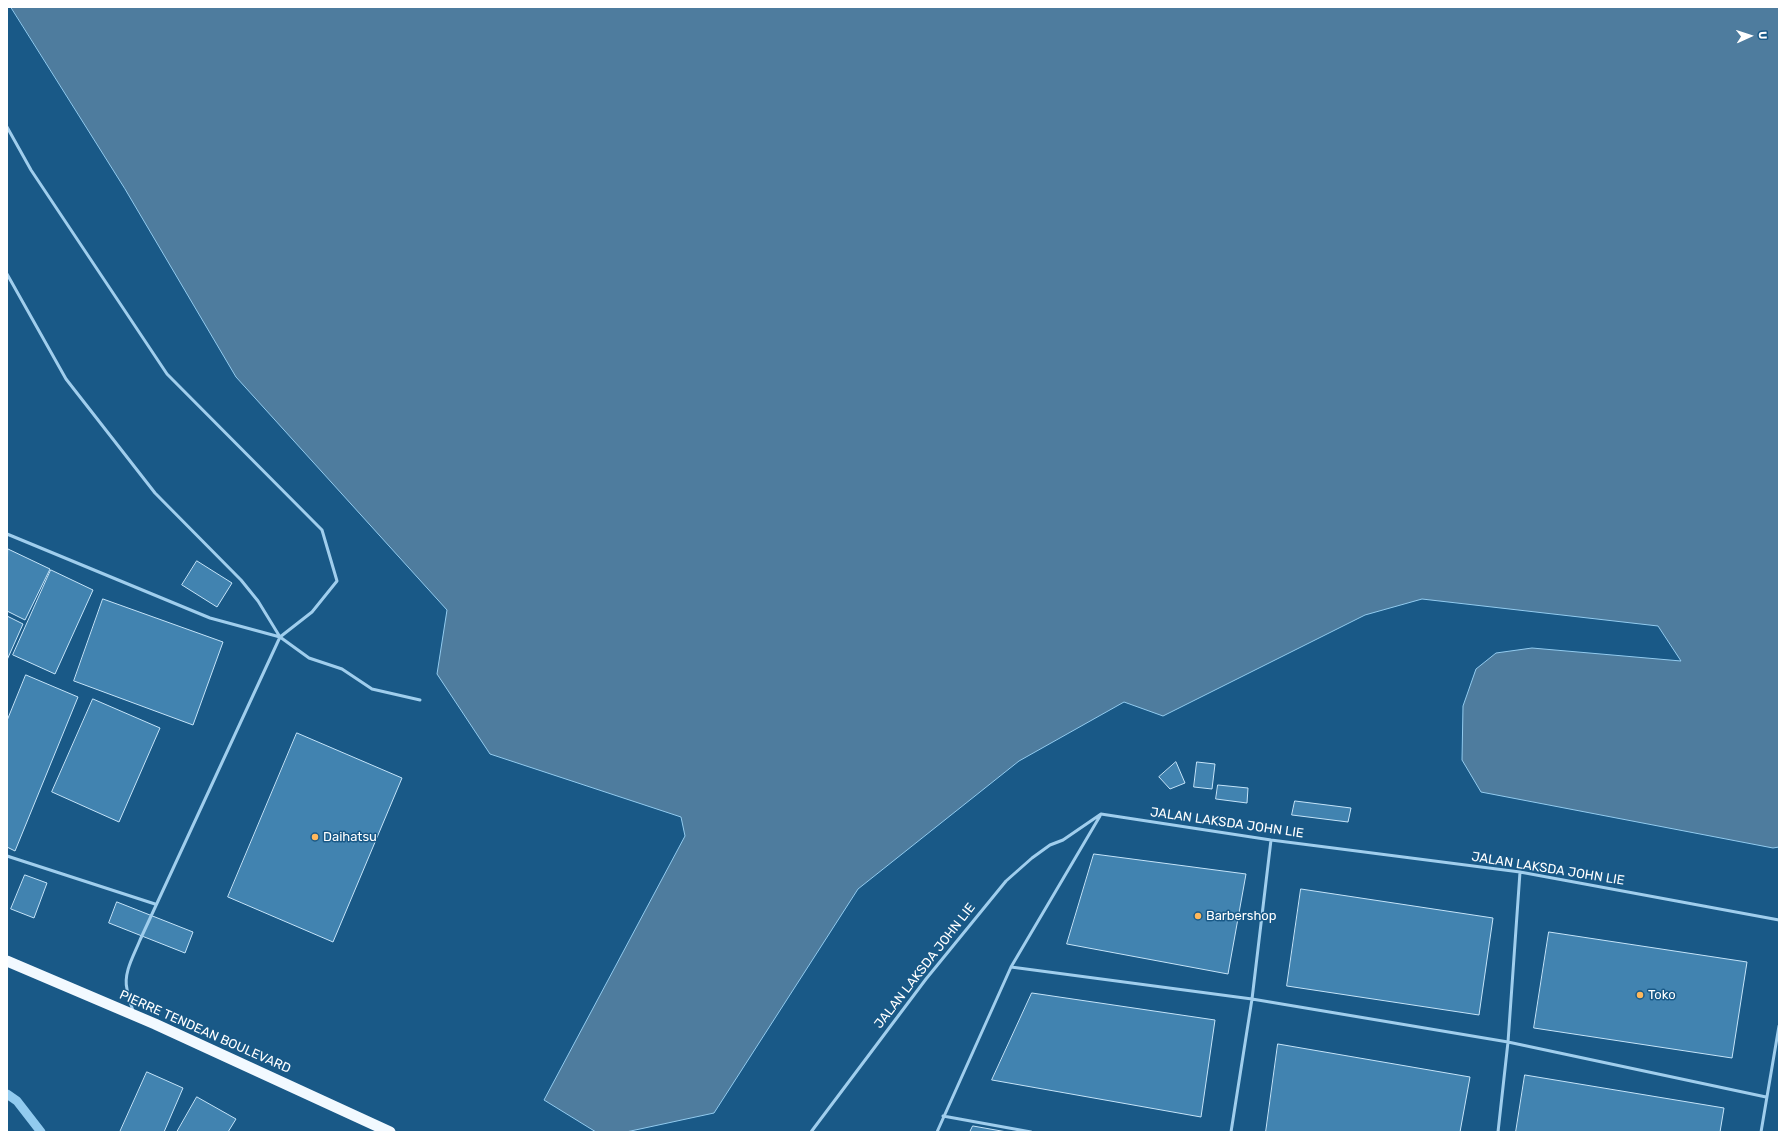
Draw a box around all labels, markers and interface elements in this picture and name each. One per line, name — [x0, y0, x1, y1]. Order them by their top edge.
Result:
north arrow — [1730, 16, 1770, 56]
text: U — [1756, 31, 1769, 40]
street label: JALAN LAKSDA JOHN LIE — [1149, 805, 1305, 841]
place label: Daihatsu — [323, 829, 377, 845]
marker: Daihatsu — [310, 832, 320, 842]
street label: JALAN LAKSDA JOHN LIE — [1470, 849, 1626, 889]
street label: JALAN LAKSDA JOHN LIE — [871, 900, 979, 1032]
place label: Barbershop — [1206, 908, 1277, 924]
marker: Barbershop — [1193, 911, 1203, 921]
street label: PIERRE TENDEAN BOULEVARD — [117, 987, 293, 1077]
place label: Toko — [1648, 987, 1676, 1003]
marker: Toko — [1635, 990, 1645, 1000]

